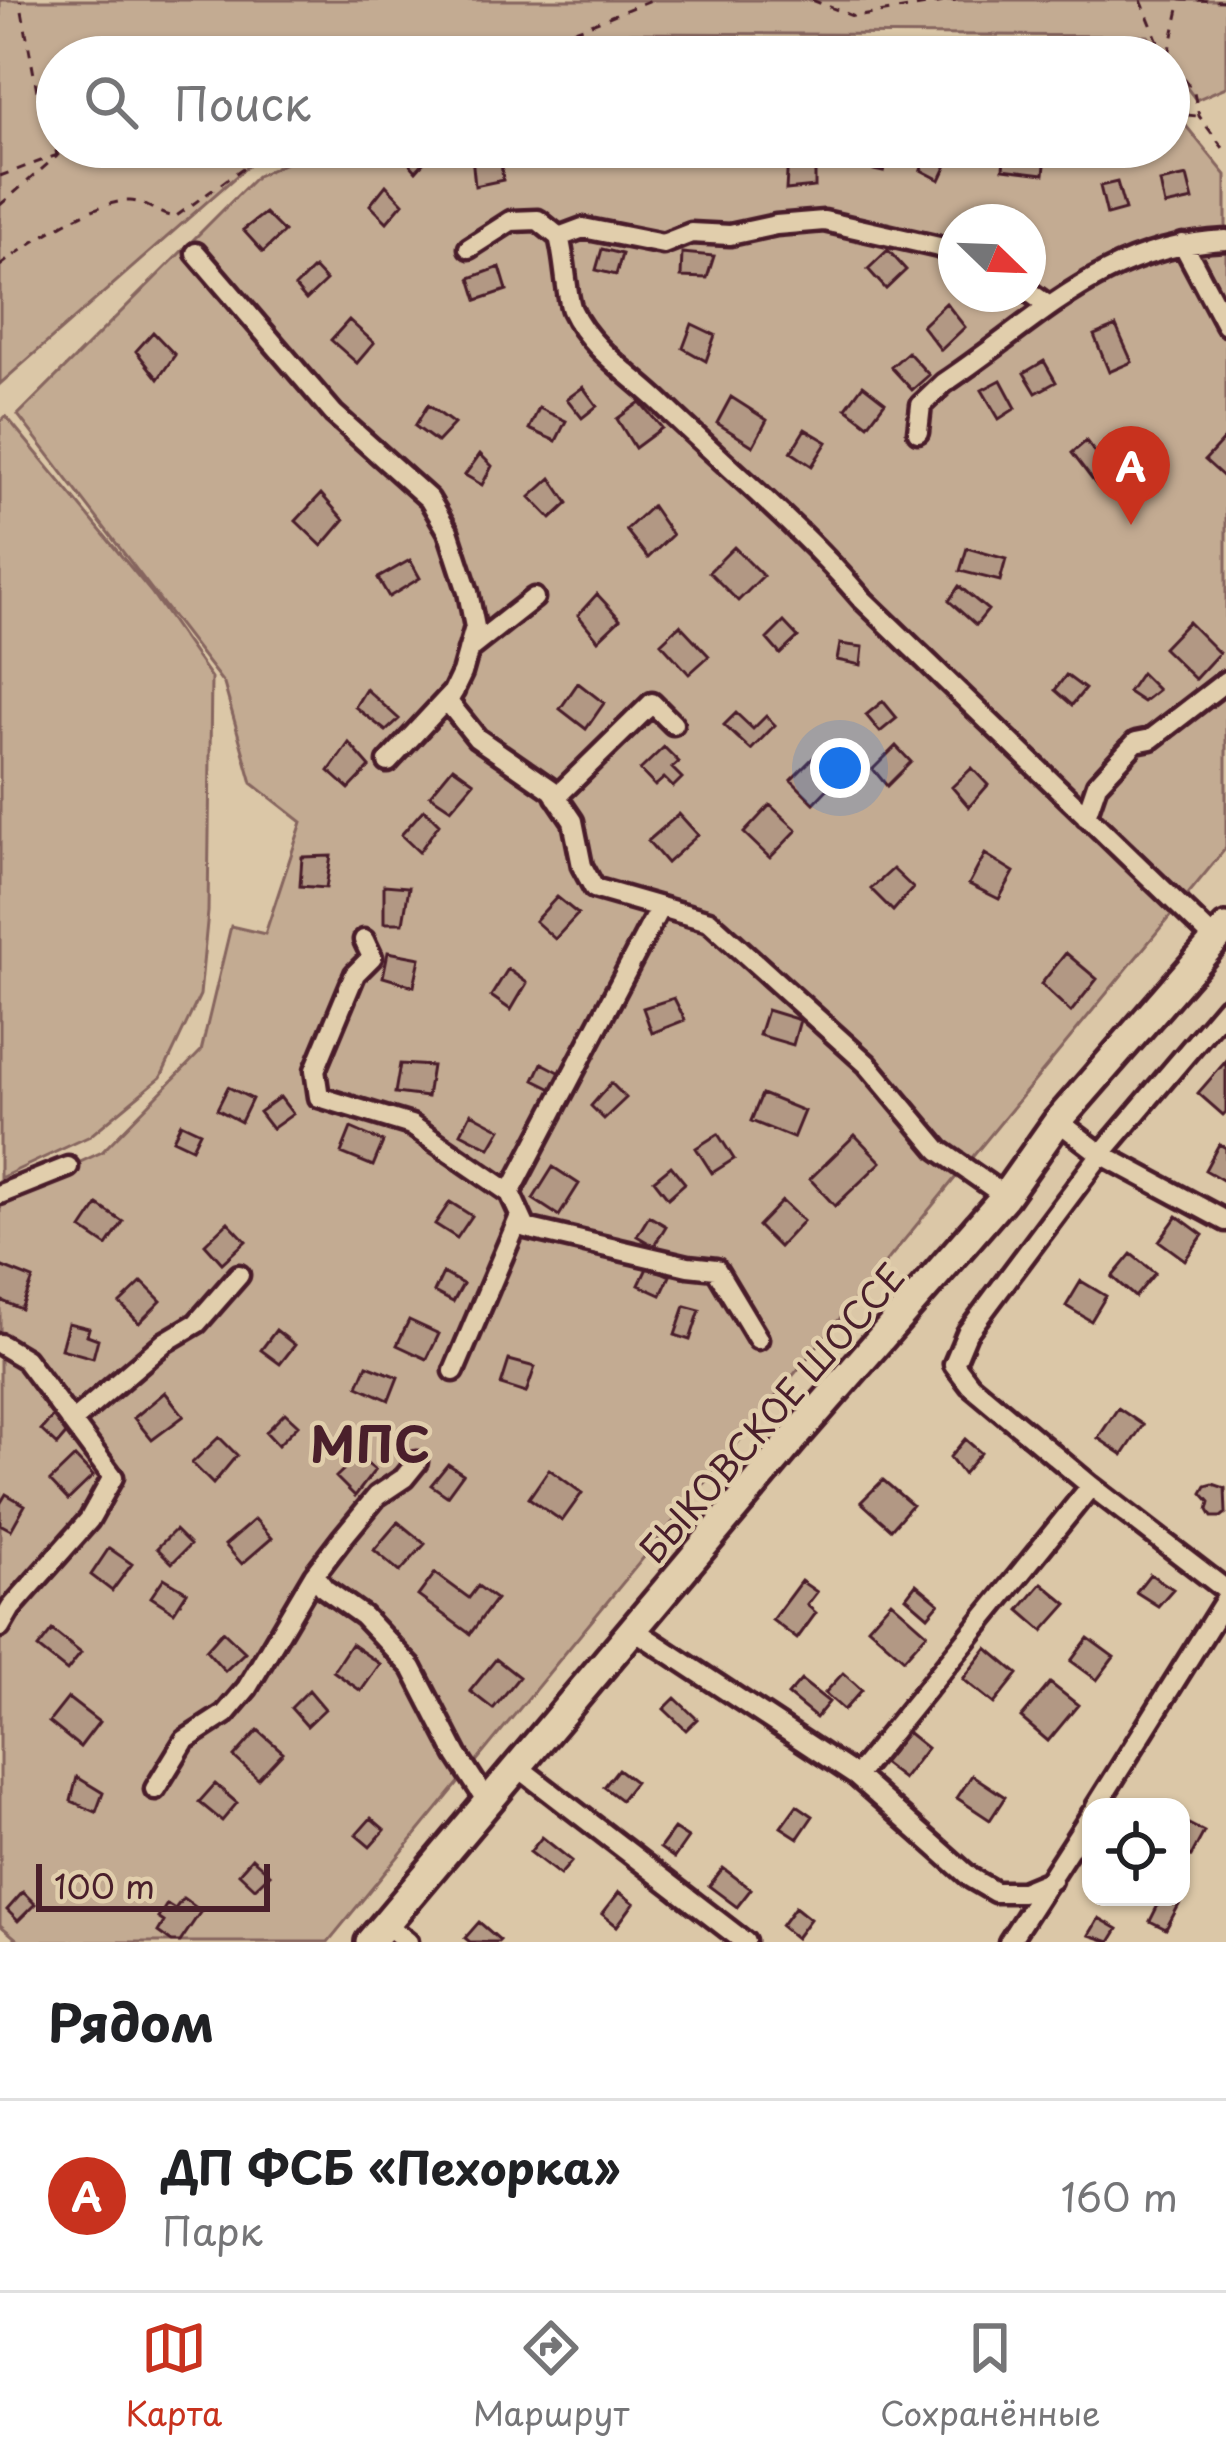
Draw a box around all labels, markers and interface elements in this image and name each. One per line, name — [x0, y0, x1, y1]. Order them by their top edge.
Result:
search box — [36, 36, 1190, 168]
text: Поиск — [174, 68, 311, 136]
icon: search — [78, 69, 144, 135]
north arrow — [938, 204, 1046, 312]
pin: A — [1092, 426, 1170, 525]
your location — [810, 738, 870, 798]
street label: БЫКОВСКОЕ ШОССЕ — [626, 1250, 916, 1574]
district label: МПС — [310, 1407, 430, 1479]
map controls — [1082, 1798, 1190, 1906]
button: locate — [1082, 1798, 1190, 1906]
scale bar — [36, 1858, 270, 1911]
text: 100 m — [54, 1860, 155, 1910]
text: Рядом — [48, 1982, 214, 2059]
text: ДП ФСБ «Пехорка» — [162, 2132, 620, 2200]
text: A — [72, 2166, 102, 2225]
text: 160 m — [1061, 2166, 1178, 2225]
text: Парк — [162, 2200, 263, 2259]
tab: Карта — [125, 2315, 222, 2437]
tab: Маршрут — [473, 2315, 629, 2437]
tab: Сохранённые — [880, 2315, 1101, 2437]

